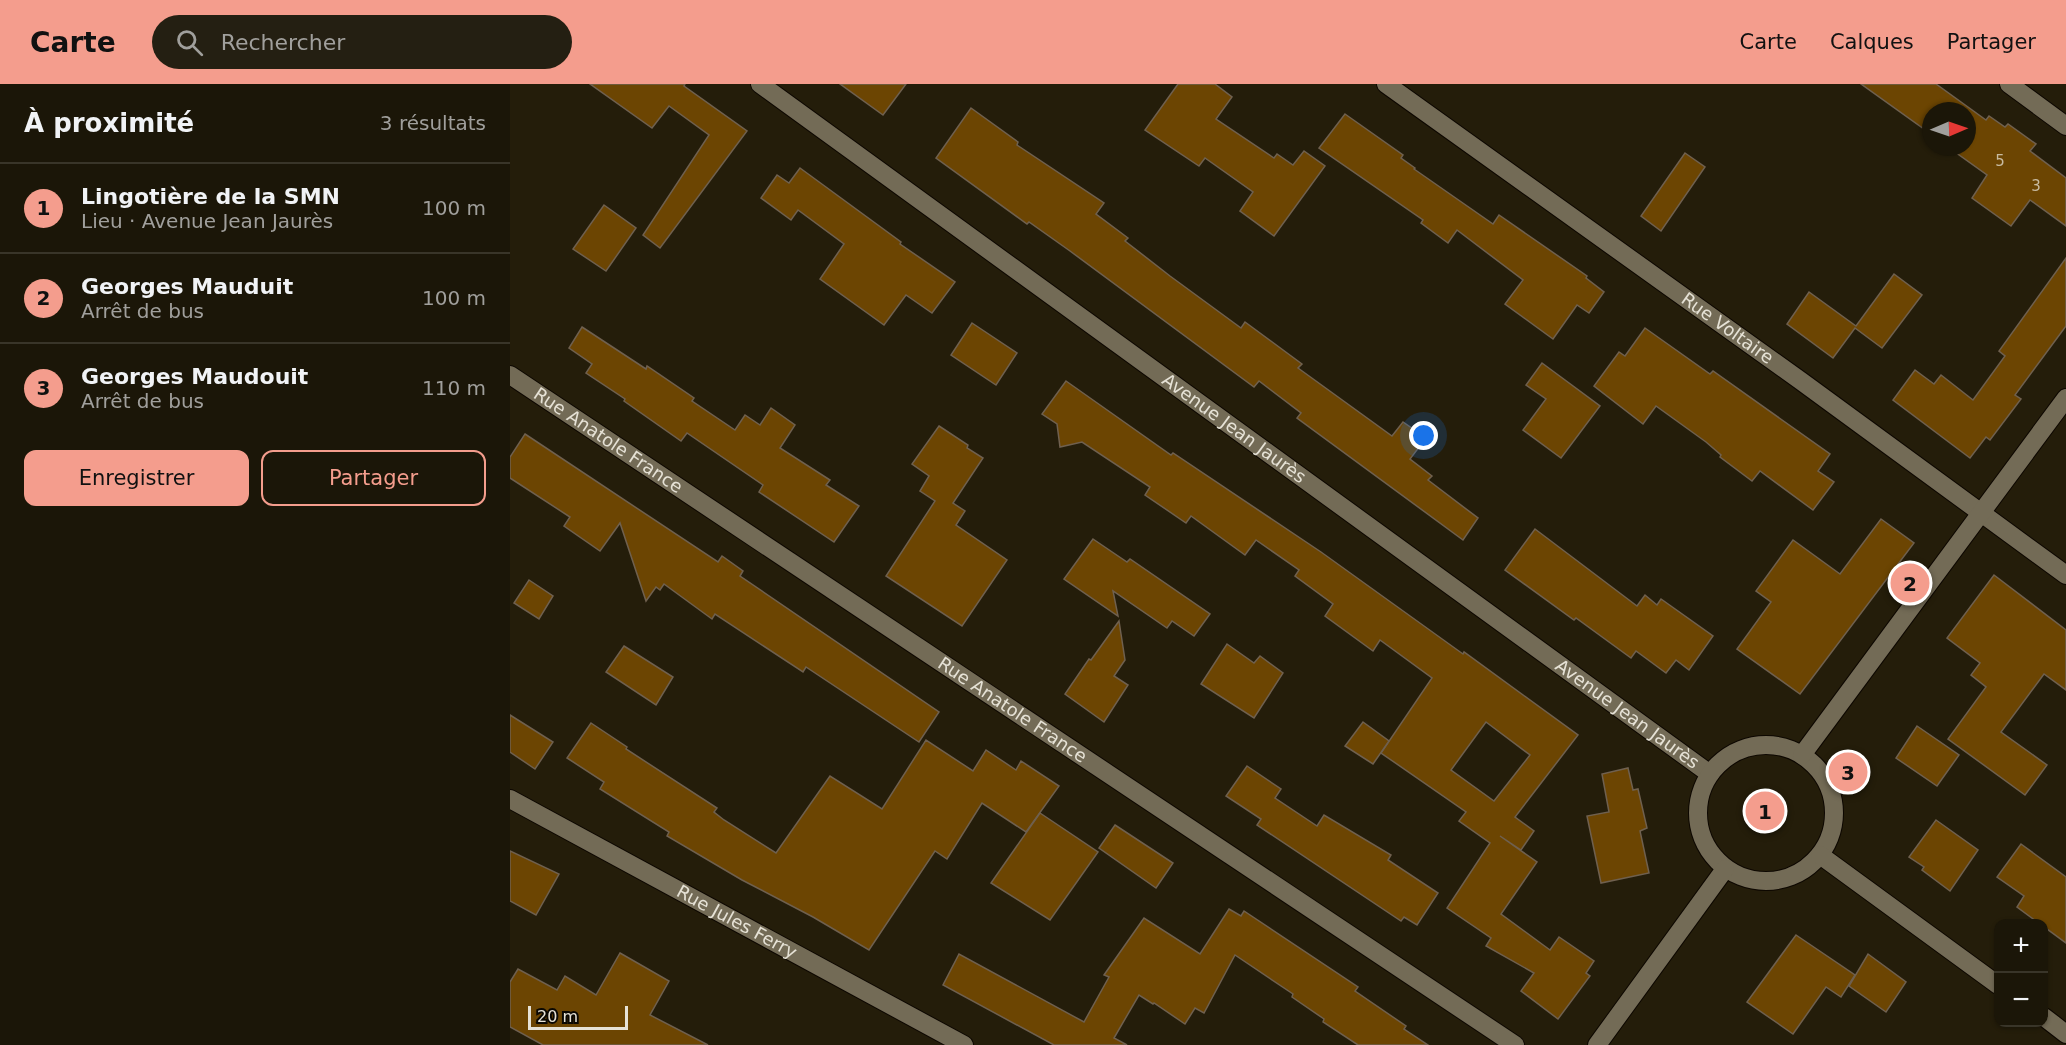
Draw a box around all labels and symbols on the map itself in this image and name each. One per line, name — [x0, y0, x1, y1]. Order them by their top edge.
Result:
north arrow — [1922, 102, 1976, 156]
house number: 5 — [1995, 152, 2005, 170]
house number: 3 — [2031, 177, 2041, 195]
street label: Rue Voltaire — [1678, 288, 1778, 368]
street label: Avenue Jean Jaurès — [1158, 369, 1310, 487]
street label: Rue Anatole France — [530, 383, 687, 497]
your location — [1409, 421, 1438, 450]
pin: 2 — [1890, 560, 1930, 606]
street label: Rue Anatole France — [934, 652, 1091, 767]
street label: Avenue Jean Jaurès — [1552, 654, 1704, 773]
pin: 3 — [1828, 750, 1868, 794]
pin: 1 — [1746, 788, 1784, 834]
street label: Rue Jules Ferry — [673, 880, 801, 963]
scale bar — [528, 1003, 628, 1030]

